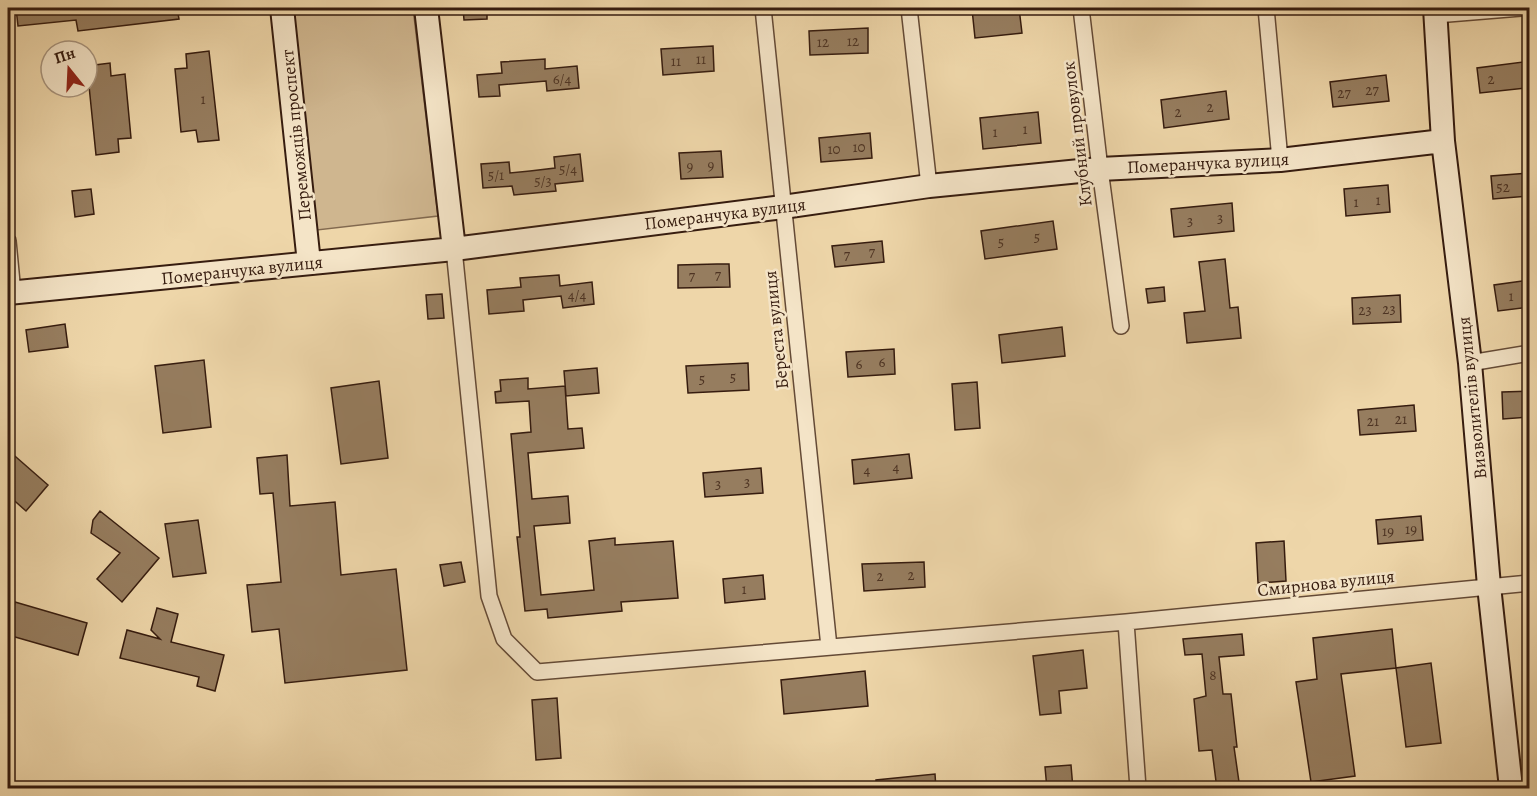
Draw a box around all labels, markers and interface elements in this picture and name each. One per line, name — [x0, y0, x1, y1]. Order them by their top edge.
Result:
house number: 12 — [847, 31, 859, 51]
house number: 12 — [817, 32, 829, 52]
north arrow — [39, 39, 99, 99]
text: Пн — [51, 42, 78, 69]
street label: Переможців проспект — [275, 48, 317, 222]
house number: 11 — [696, 49, 706, 69]
house number: 11 — [671, 51, 681, 71]
street label: Клубний провулок — [1056, 60, 1098, 208]
house number: 6/4 — [553, 69, 572, 89]
house number: 2 — [1487, 69, 1495, 89]
house number: 27 — [1365, 80, 1379, 100]
house number: 27 — [1337, 83, 1351, 103]
house number: 1 — [200, 89, 206, 109]
house number: 2 — [1206, 97, 1214, 117]
house number: 2 — [1174, 102, 1182, 122]
house number: 1 — [1022, 119, 1028, 139]
house number: 1 — [992, 122, 998, 142]
house number: 10 — [852, 137, 866, 157]
house number: 10 — [827, 139, 841, 159]
street label: Померанчука вулиця — [1126, 147, 1290, 179]
house number: 9 — [708, 155, 715, 175]
house number: 9 — [687, 156, 694, 176]
house number: 5/4 — [559, 159, 577, 179]
house number: 5/1 — [488, 165, 504, 185]
house number: 5/3 — [534, 171, 552, 191]
house number: 52 — [1496, 177, 1510, 197]
house number: 1 — [1375, 190, 1381, 210]
street label: Померанчука вулиця — [643, 192, 807, 236]
house number: 1 — [1353, 192, 1359, 212]
house number: 3 — [1217, 208, 1223, 228]
house number: 3 — [1187, 211, 1193, 231]
house number: 5 — [1034, 227, 1040, 247]
house number: 5 — [998, 232, 1004, 252]
house number: 7 — [869, 242, 876, 262]
house number: 7 — [844, 245, 851, 265]
street label: Померанчука вулиця — [160, 250, 324, 290]
house number: 7 — [715, 265, 722, 285]
house number: 7 — [689, 266, 696, 286]
street label: Береста вулиця — [758, 269, 794, 391]
house number: 4/4 — [568, 285, 586, 305]
house number: 1 — [1508, 286, 1514, 306]
house number: 23 — [1382, 299, 1396, 319]
house number: 23 — [1358, 300, 1372, 320]
street label: Визволителів вулиця — [1452, 316, 1492, 480]
house number: 6 — [879, 352, 886, 372]
house number: 6 — [856, 354, 863, 374]
house number: 5 — [730, 367, 736, 387]
house number: 5 — [699, 369, 705, 389]
house number: 21 — [1395, 409, 1407, 429]
house number: 21 — [1367, 411, 1379, 431]
house number: 4 — [893, 457, 900, 477]
house number: 4 — [864, 460, 871, 480]
house number: 3 — [744, 472, 750, 492]
house number: 3 — [715, 474, 721, 494]
house number: 19 — [1405, 519, 1417, 539]
house number: 19 — [1382, 521, 1394, 541]
street label: Смирнова вулиця — [1256, 564, 1396, 602]
house number: 2 — [907, 565, 915, 585]
house number: 2 — [876, 566, 884, 586]
house number: 1 — [741, 579, 747, 599]
house number: 8 — [1209, 665, 1217, 685]

